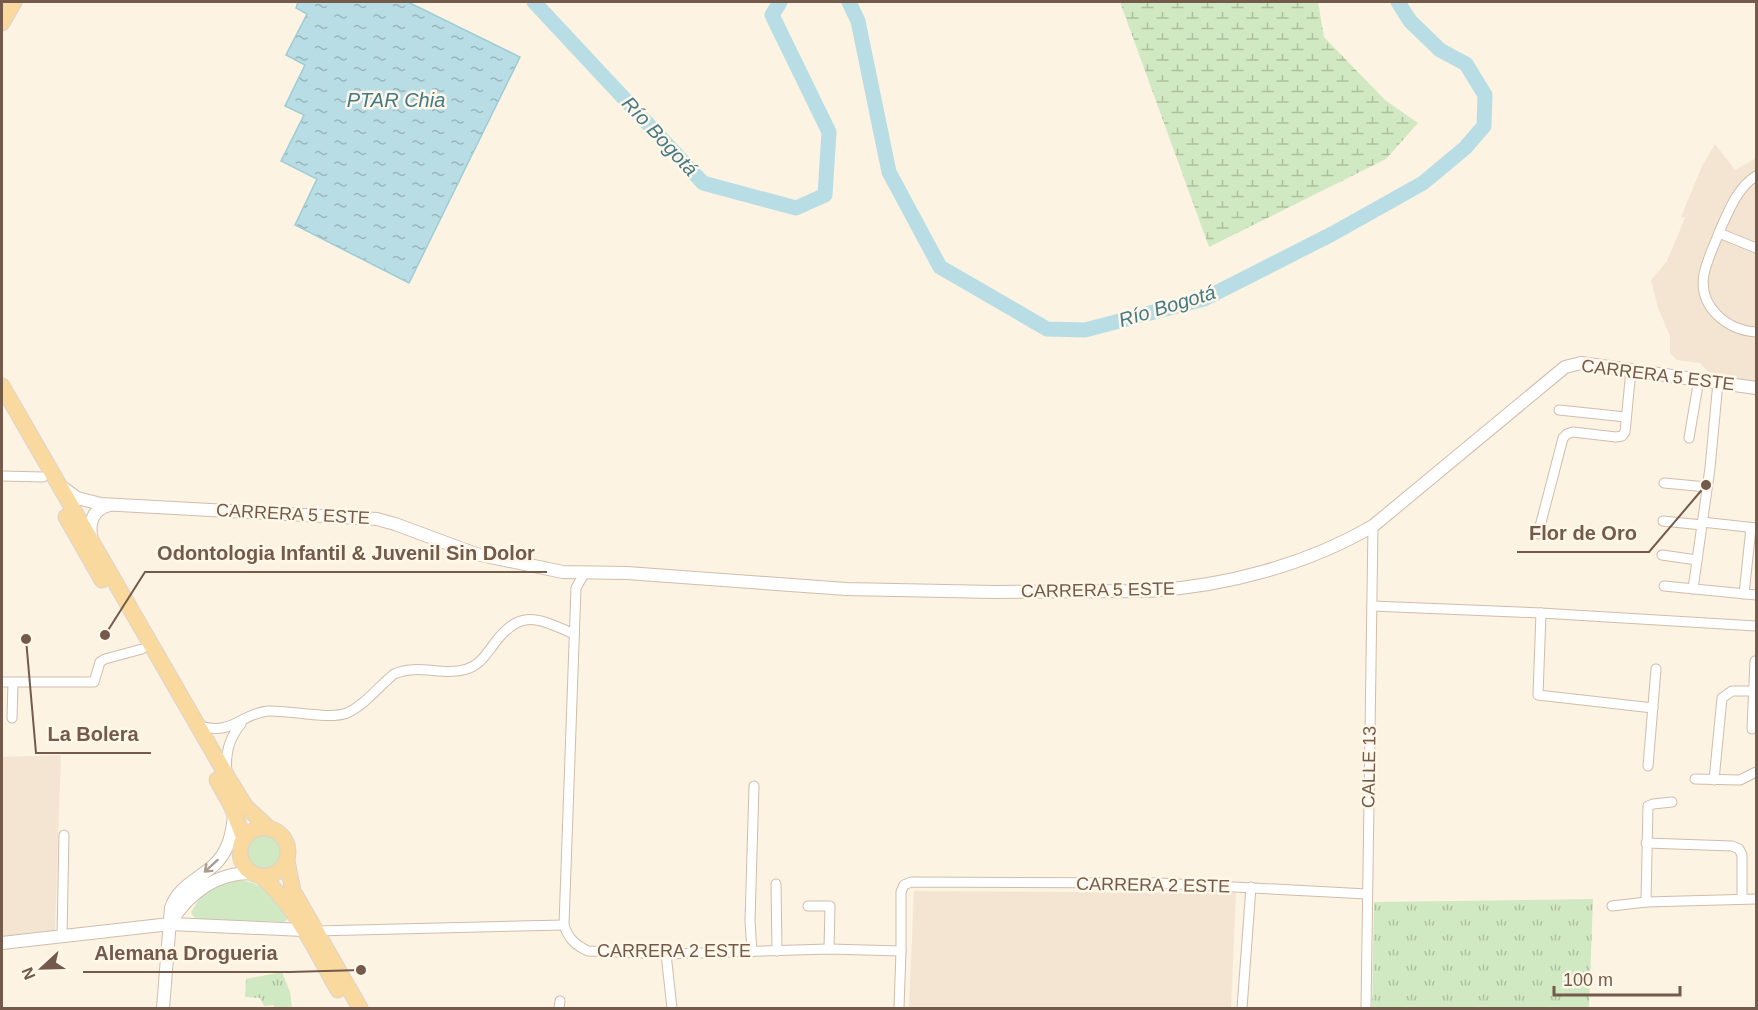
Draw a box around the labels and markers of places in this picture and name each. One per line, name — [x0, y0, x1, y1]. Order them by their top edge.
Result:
callout: Flor de Oro — [1517, 514, 1649, 552]
callout: Odontologia Infantil & Juvenil Sin Dolor — [145, 534, 547, 572]
callout: La Bolera — [36, 715, 151, 753]
callout: Alemana Drogueria — [83, 934, 290, 972]

